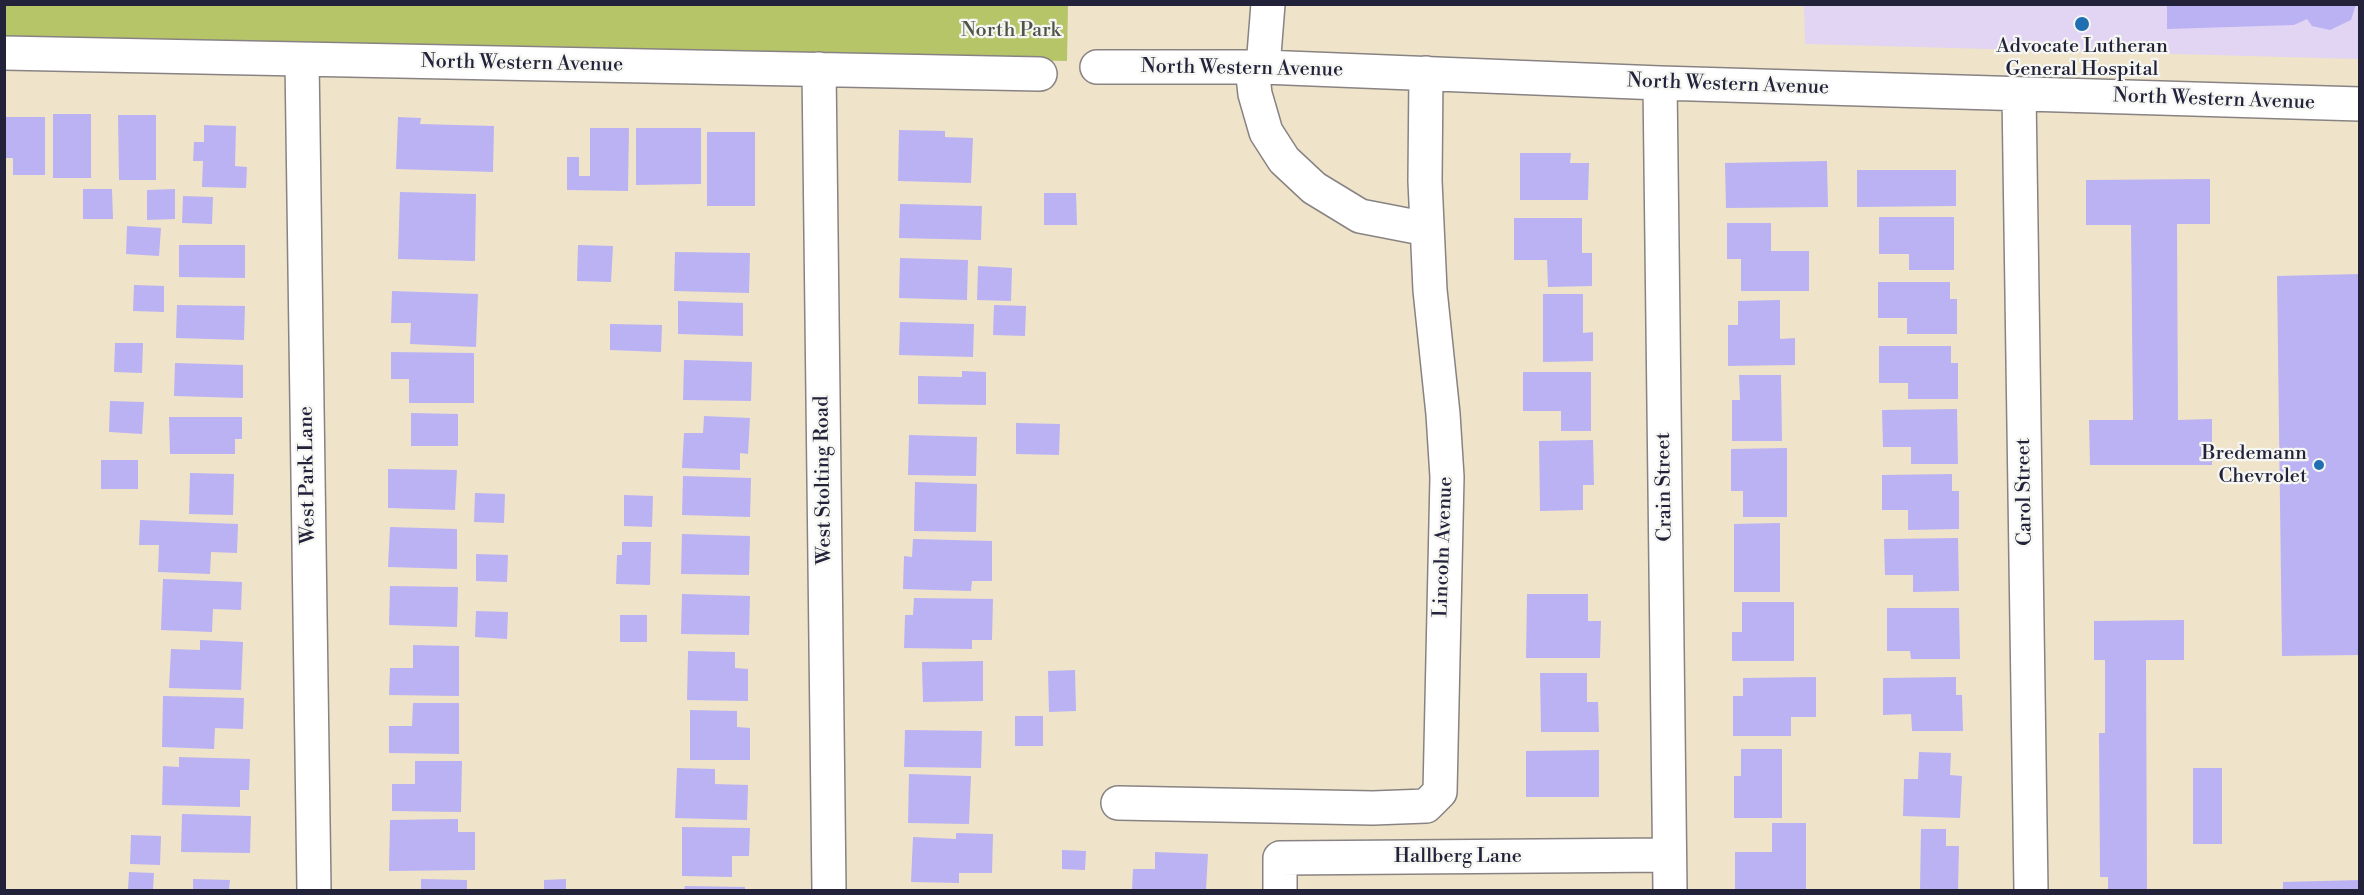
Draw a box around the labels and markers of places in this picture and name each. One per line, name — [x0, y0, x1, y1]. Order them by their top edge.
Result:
marker: Advocate Lutheran General Hospital — [2073, 15, 2091, 33]
place label: Advocate Lutheran General Hospital — [1996, 35, 2168, 82]
place label: Bredemann Chevrolet — [2201, 442, 2307, 489]
marker: Bredemann Chevrolet — [2312, 458, 2326, 472]

